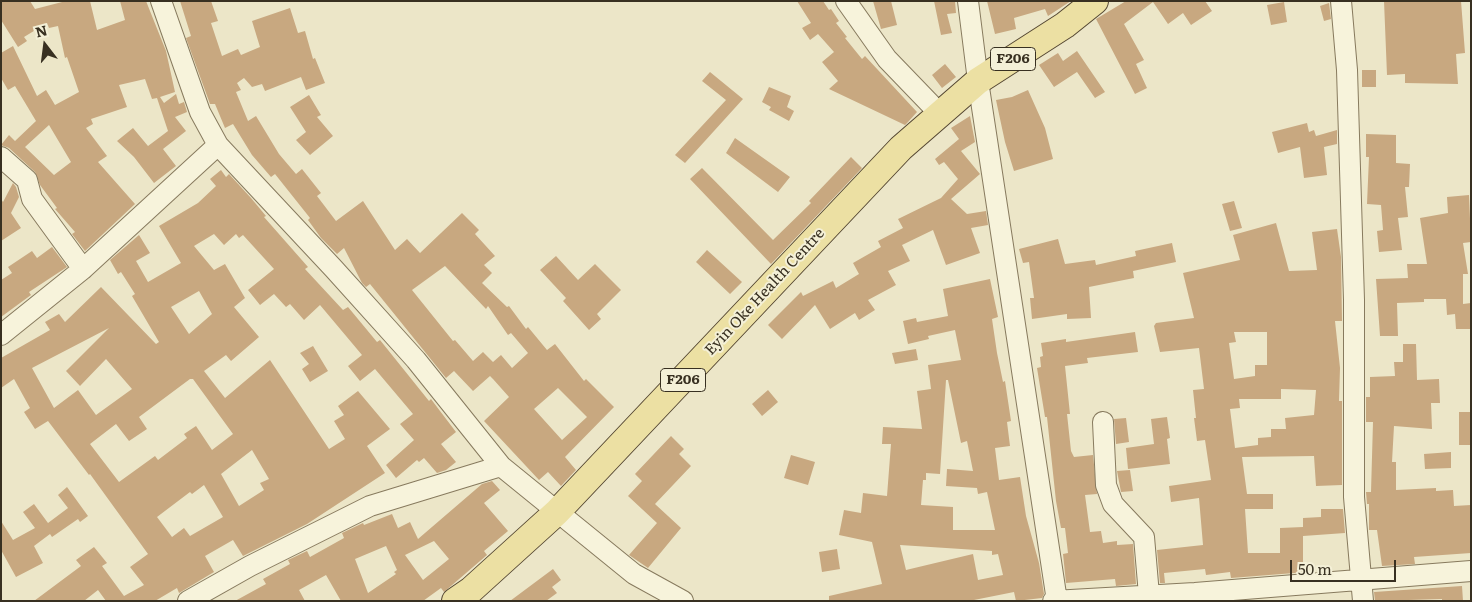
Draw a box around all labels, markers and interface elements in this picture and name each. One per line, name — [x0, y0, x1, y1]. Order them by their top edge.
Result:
text: N — [33, 19, 49, 42]
north arrow — [20, 20, 70, 70]
road number: F206 — [990, 48, 1036, 70]
street label: Eyin Oke Health Centre — [701, 225, 829, 359]
road number: F206 — [660, 368, 706, 392]
scale bar — [1292, 550, 1398, 582]
text: 50 m — [1298, 557, 1332, 580]

